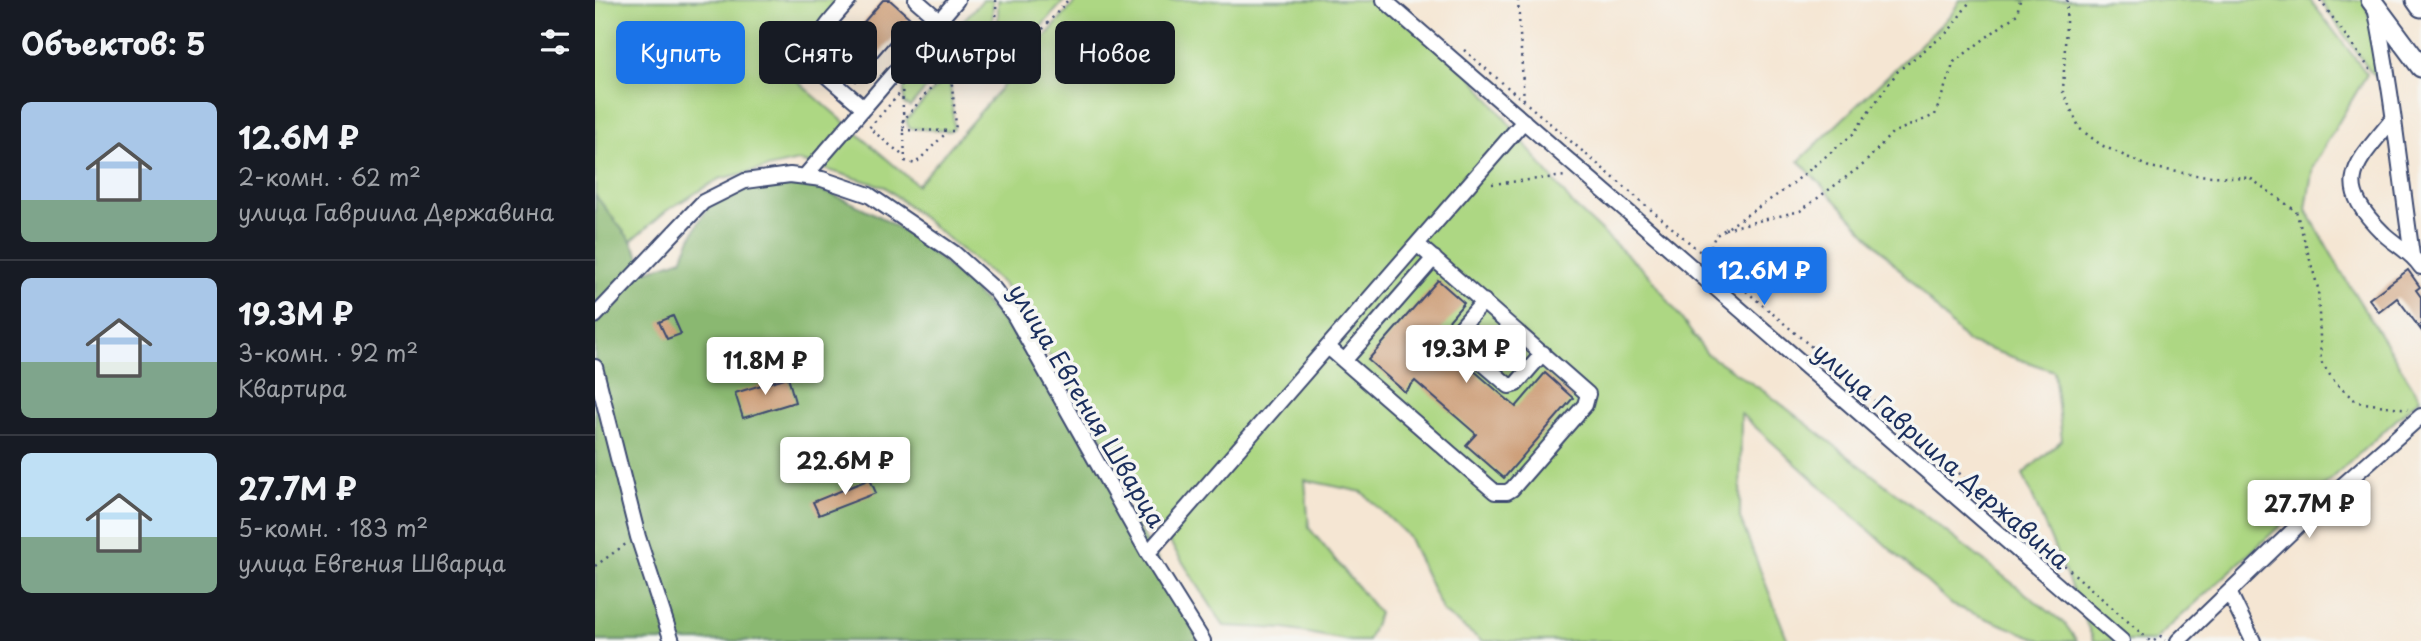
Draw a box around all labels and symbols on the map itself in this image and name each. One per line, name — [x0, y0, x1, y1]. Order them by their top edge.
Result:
pin: 12.6M ₽ — [1699, 247, 1829, 307]
street label: улица Евгения Шварца — [1001, 276, 1176, 534]
pin: 19.3M ₽ — [1401, 326, 1531, 385]
street label: улица Гавриила Державина — [1806, 333, 2078, 577]
pin: 11.8M ₽ — [700, 338, 830, 397]
pin: 22.6M ₽ — [780, 438, 910, 497]
pin: 27.7M ₽ — [2244, 480, 2374, 540]

